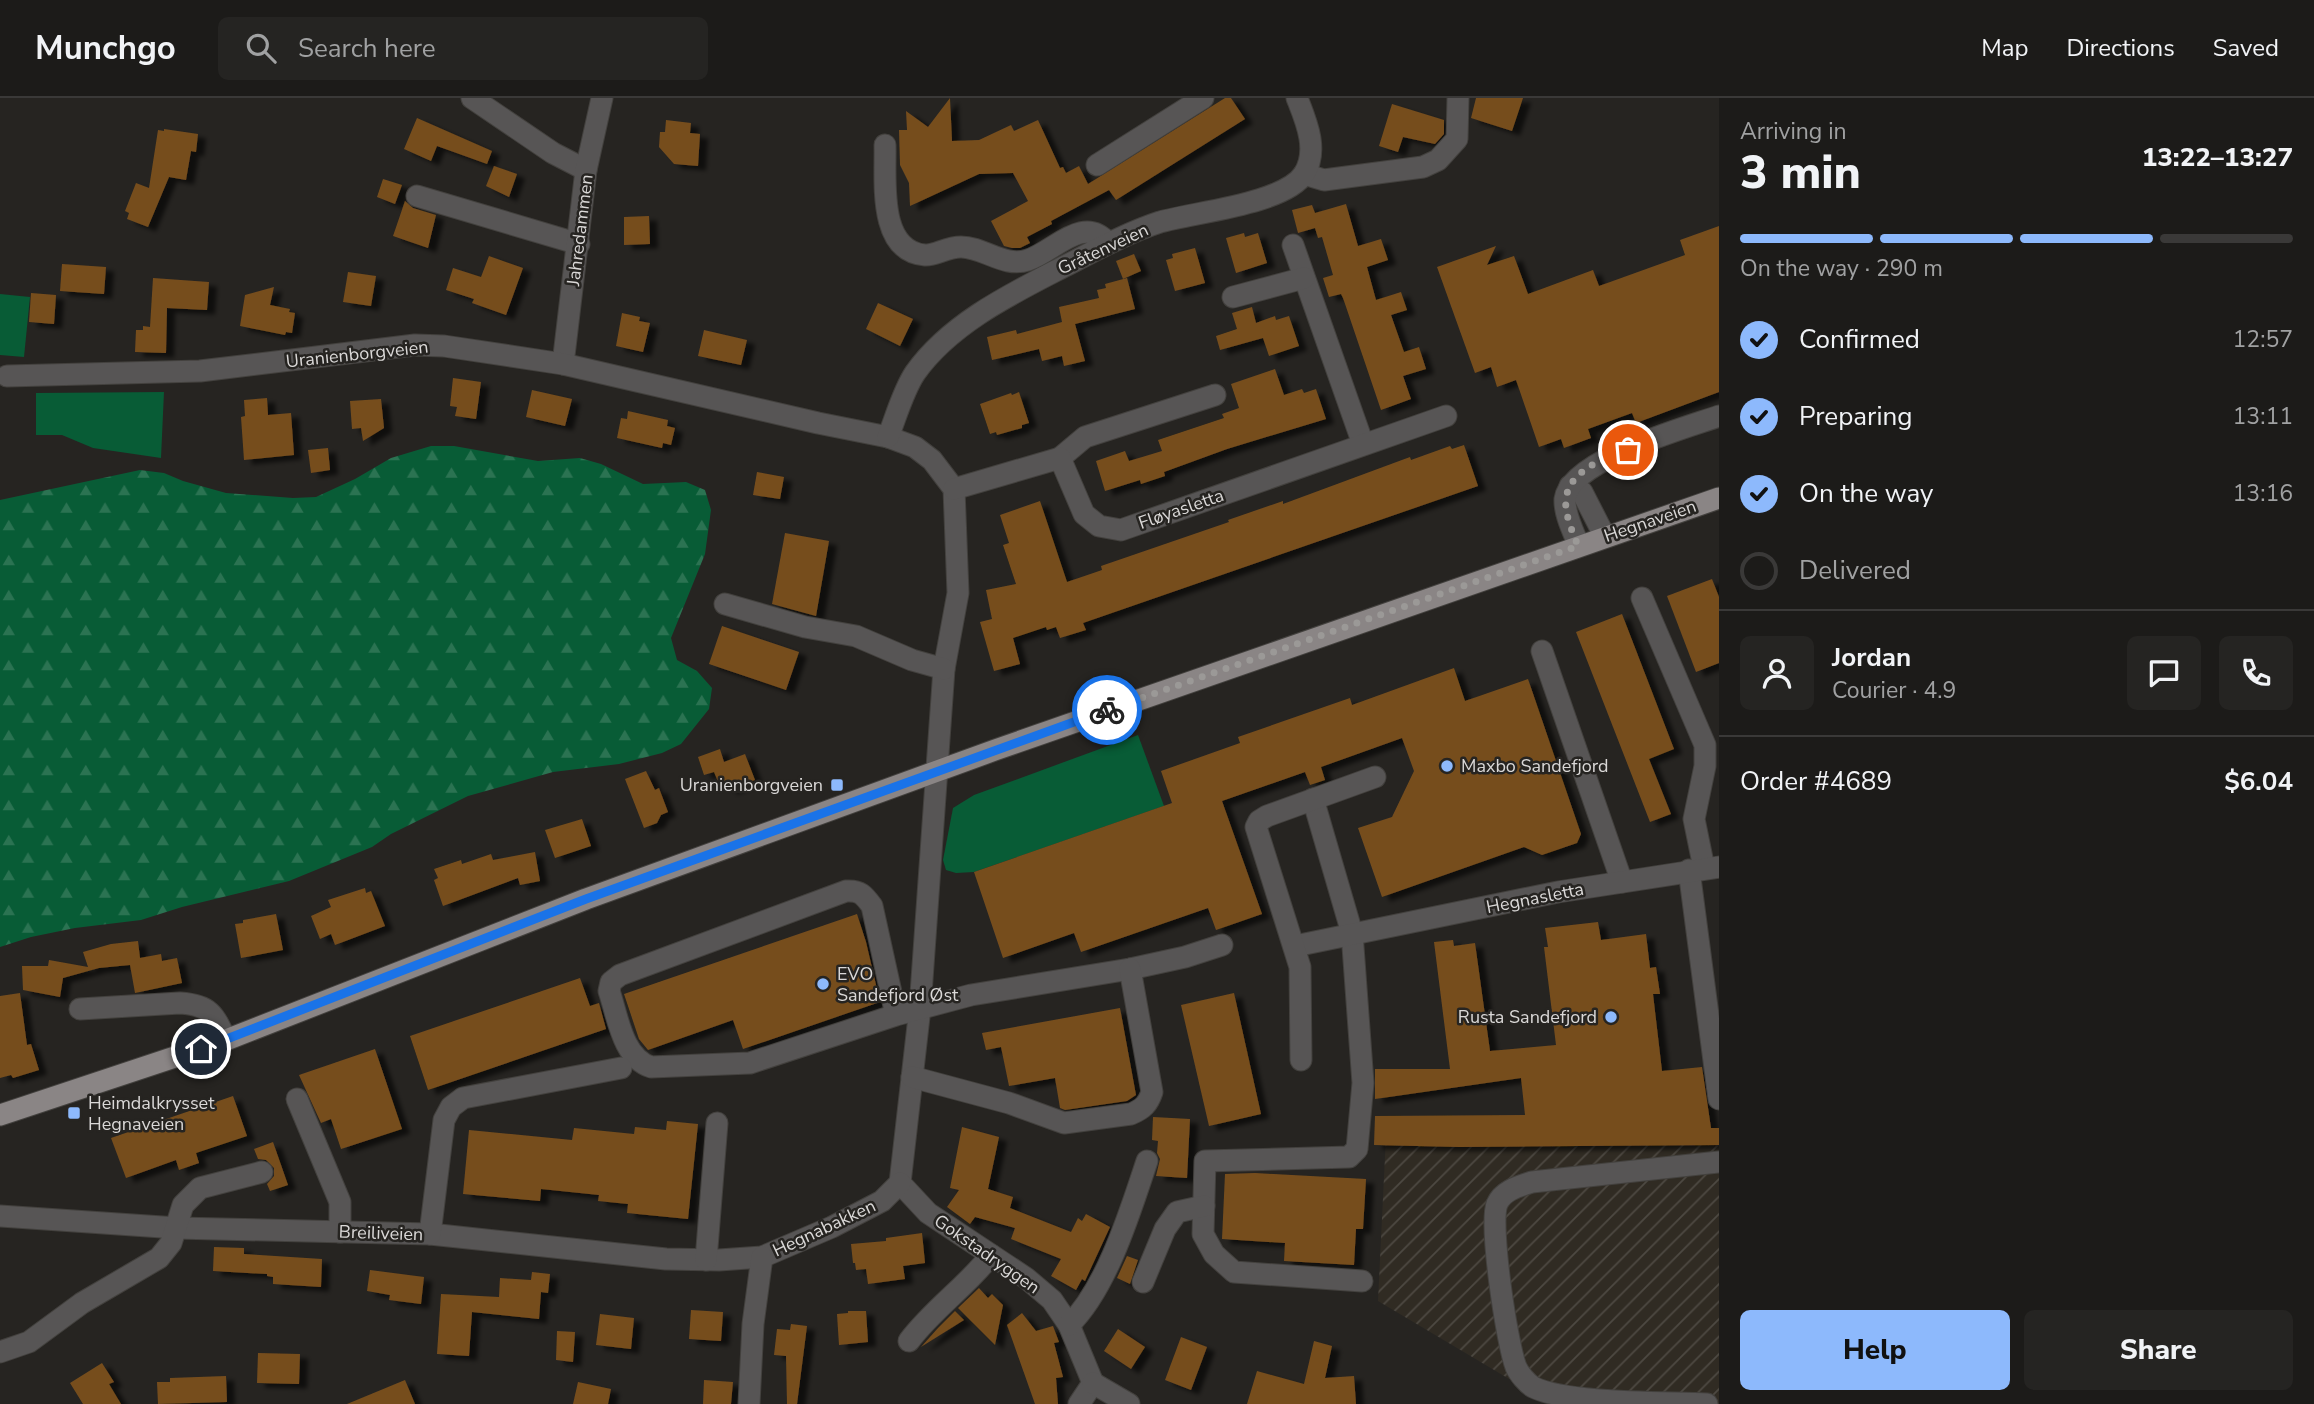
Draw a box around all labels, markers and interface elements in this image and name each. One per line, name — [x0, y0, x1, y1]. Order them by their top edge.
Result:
search box — [218, 17, 708, 80]
text: Munchgo — [35, 26, 176, 71]
icon: search — [242, 29, 280, 67]
text: Search here — [298, 31, 436, 66]
text: Map — [1981, 32, 2028, 64]
text: Directions — [2066, 32, 2175, 64]
text: Saved — [2213, 32, 2279, 64]
text: Arriving in — [1740, 116, 1847, 147]
text: 13:22–13:27 — [2142, 140, 2293, 175]
text: 3 min — [1740, 141, 1861, 204]
street label: Jahredammen — [561, 173, 599, 288]
street label: Gråtenveien — [1054, 218, 1152, 280]
text: On the way · 290 m — [1740, 253, 1943, 284]
icon: check — [1740, 321, 1778, 359]
text: Confirmed — [1799, 322, 1920, 357]
text: 12:57 — [2233, 324, 2293, 355]
street label: Uranienborgveien — [285, 335, 429, 373]
icon: check — [1740, 398, 1778, 436]
text: Preparing — [1799, 399, 1912, 434]
text: 13:11 — [2233, 401, 2293, 432]
pin — [1598, 420, 1658, 480]
icon: bag — [1609, 431, 1647, 469]
icon: check — [1740, 475, 1778, 513]
text: On the way — [1799, 476, 1933, 511]
text: 13:16 — [2233, 478, 2293, 509]
street label: Fløyasletta — [1135, 483, 1227, 535]
street label: Hegnaveien — [1601, 494, 1699, 548]
text: Delivered — [1799, 553, 1911, 588]
button: person — [1740, 636, 1814, 710]
button: chat — [2127, 636, 2201, 710]
button: phone — [2219, 636, 2293, 710]
text: Jordan — [1832, 640, 1911, 675]
courier — [1072, 675, 1142, 745]
text: Courier · 4.9 — [1832, 675, 1956, 706]
icon: bike — [1088, 691, 1126, 729]
place label: Maxbo Sandefjord — [1461, 754, 1608, 778]
marker: Maxbo Sandefjord — [1439, 758, 1455, 774]
text: Order #4689 — [1740, 764, 1892, 799]
text: $6.04 — [2224, 764, 2293, 799]
place label: Uranienborgveien — [680, 773, 823, 797]
marker: Uranienborgveien — [829, 777, 845, 793]
street label: Hegnasletta — [1484, 877, 1586, 919]
place label: EVO Sandefjord Øst — [837, 962, 959, 1007]
marker: EVO Sandefjord Øst — [815, 976, 831, 992]
place label: Rusta Sandefjord — [1458, 1005, 1597, 1029]
marker: Rusta Sandefjord — [1603, 1009, 1619, 1025]
pin — [171, 1019, 231, 1079]
icon: home — [182, 1030, 220, 1068]
place label: Heimdalkrysset Hegnaveien — [88, 1091, 215, 1136]
marker: Heimdalkrysset Hegnaveien — [66, 1105, 82, 1121]
street label: Hegnabakken — [769, 1194, 879, 1262]
street label: Gokstadryggen — [929, 1209, 1045, 1299]
street label: Breiliveien — [338, 1220, 424, 1246]
button: Help — [1740, 1310, 2010, 1390]
button: Share — [2024, 1310, 2293, 1390]

